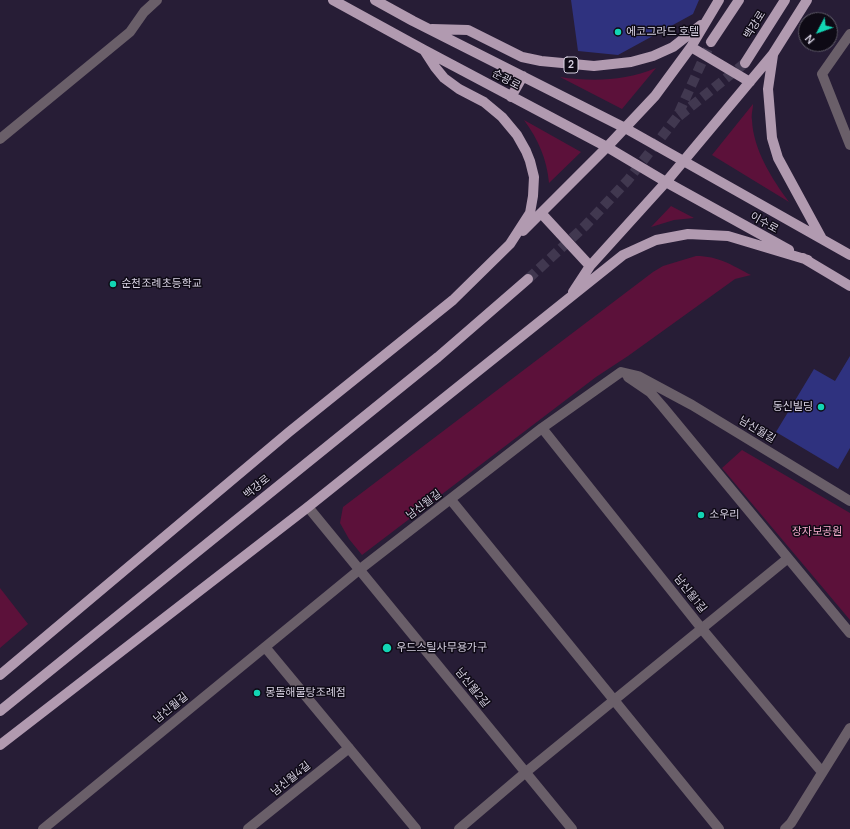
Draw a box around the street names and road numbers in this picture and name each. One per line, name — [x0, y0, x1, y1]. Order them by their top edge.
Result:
street label: 백강로 — [741, 9, 769, 41]
road number: 2 — [564, 57, 578, 73]
street label: 순광로 — [489, 67, 523, 93]
street label: 이수로 — [748, 210, 780, 236]
street label: 남신월길 — [736, 414, 778, 446]
street label: 백강로 — [241, 472, 273, 502]
street label: 남신월길 — [404, 488, 444, 522]
street label: 남신월1길 — [671, 572, 709, 616]
street label: 남신월2길 — [452, 666, 492, 710]
street label: 남신월길 — [151, 690, 191, 726]
street label: 남신월4길 — [269, 759, 313, 799]

